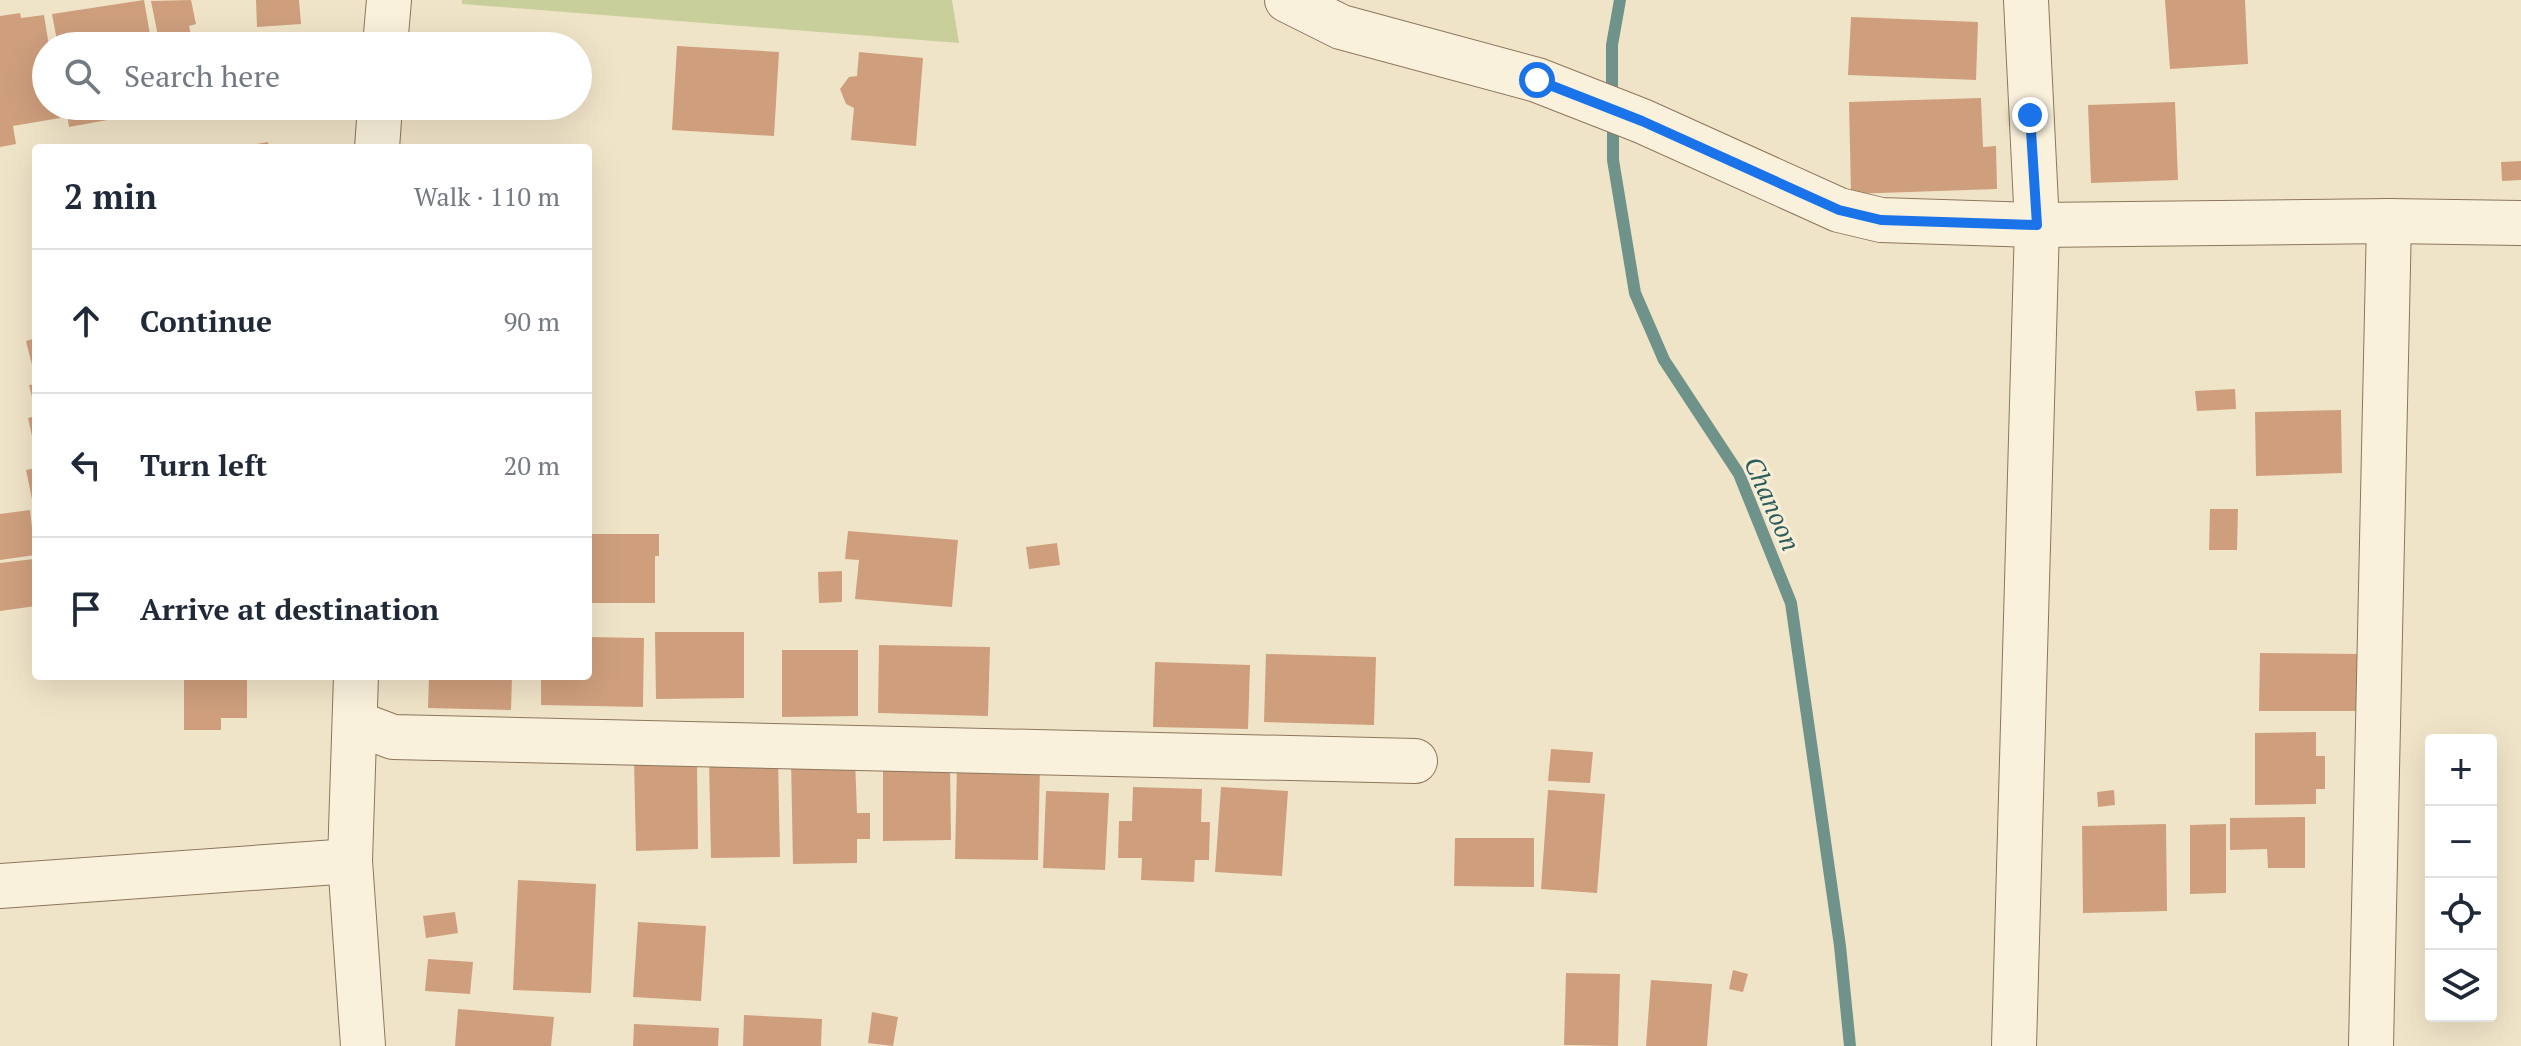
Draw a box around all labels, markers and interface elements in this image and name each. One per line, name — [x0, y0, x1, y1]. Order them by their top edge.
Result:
search box — [32, 32, 592, 120]
icon: search — [60, 54, 104, 98]
text: Search here — [124, 56, 280, 96]
route start — [1519, 62, 1555, 98]
route end — [2012, 97, 2048, 133]
text: 2 min — [64, 174, 157, 219]
text: Walk · 110 m — [414, 179, 560, 213]
icon: ahead — [64, 299, 108, 343]
text: Continue — [140, 301, 272, 341]
text: 90 m — [504, 304, 560, 338]
icon: left — [64, 443, 108, 487]
text: Turn left — [140, 445, 267, 485]
text: 20 m — [504, 448, 560, 482]
water label: Chanoon — [1737, 451, 1809, 556]
icon: arrive — [64, 587, 108, 631]
text: Arrive at destination — [140, 589, 439, 629]
map controls — [2425, 734, 2497, 1022]
button: + — [2425, 734, 2497, 806]
button: − — [2425, 806, 2497, 878]
button: locate — [2425, 878, 2497, 950]
button: layers — [2425, 950, 2497, 1022]

